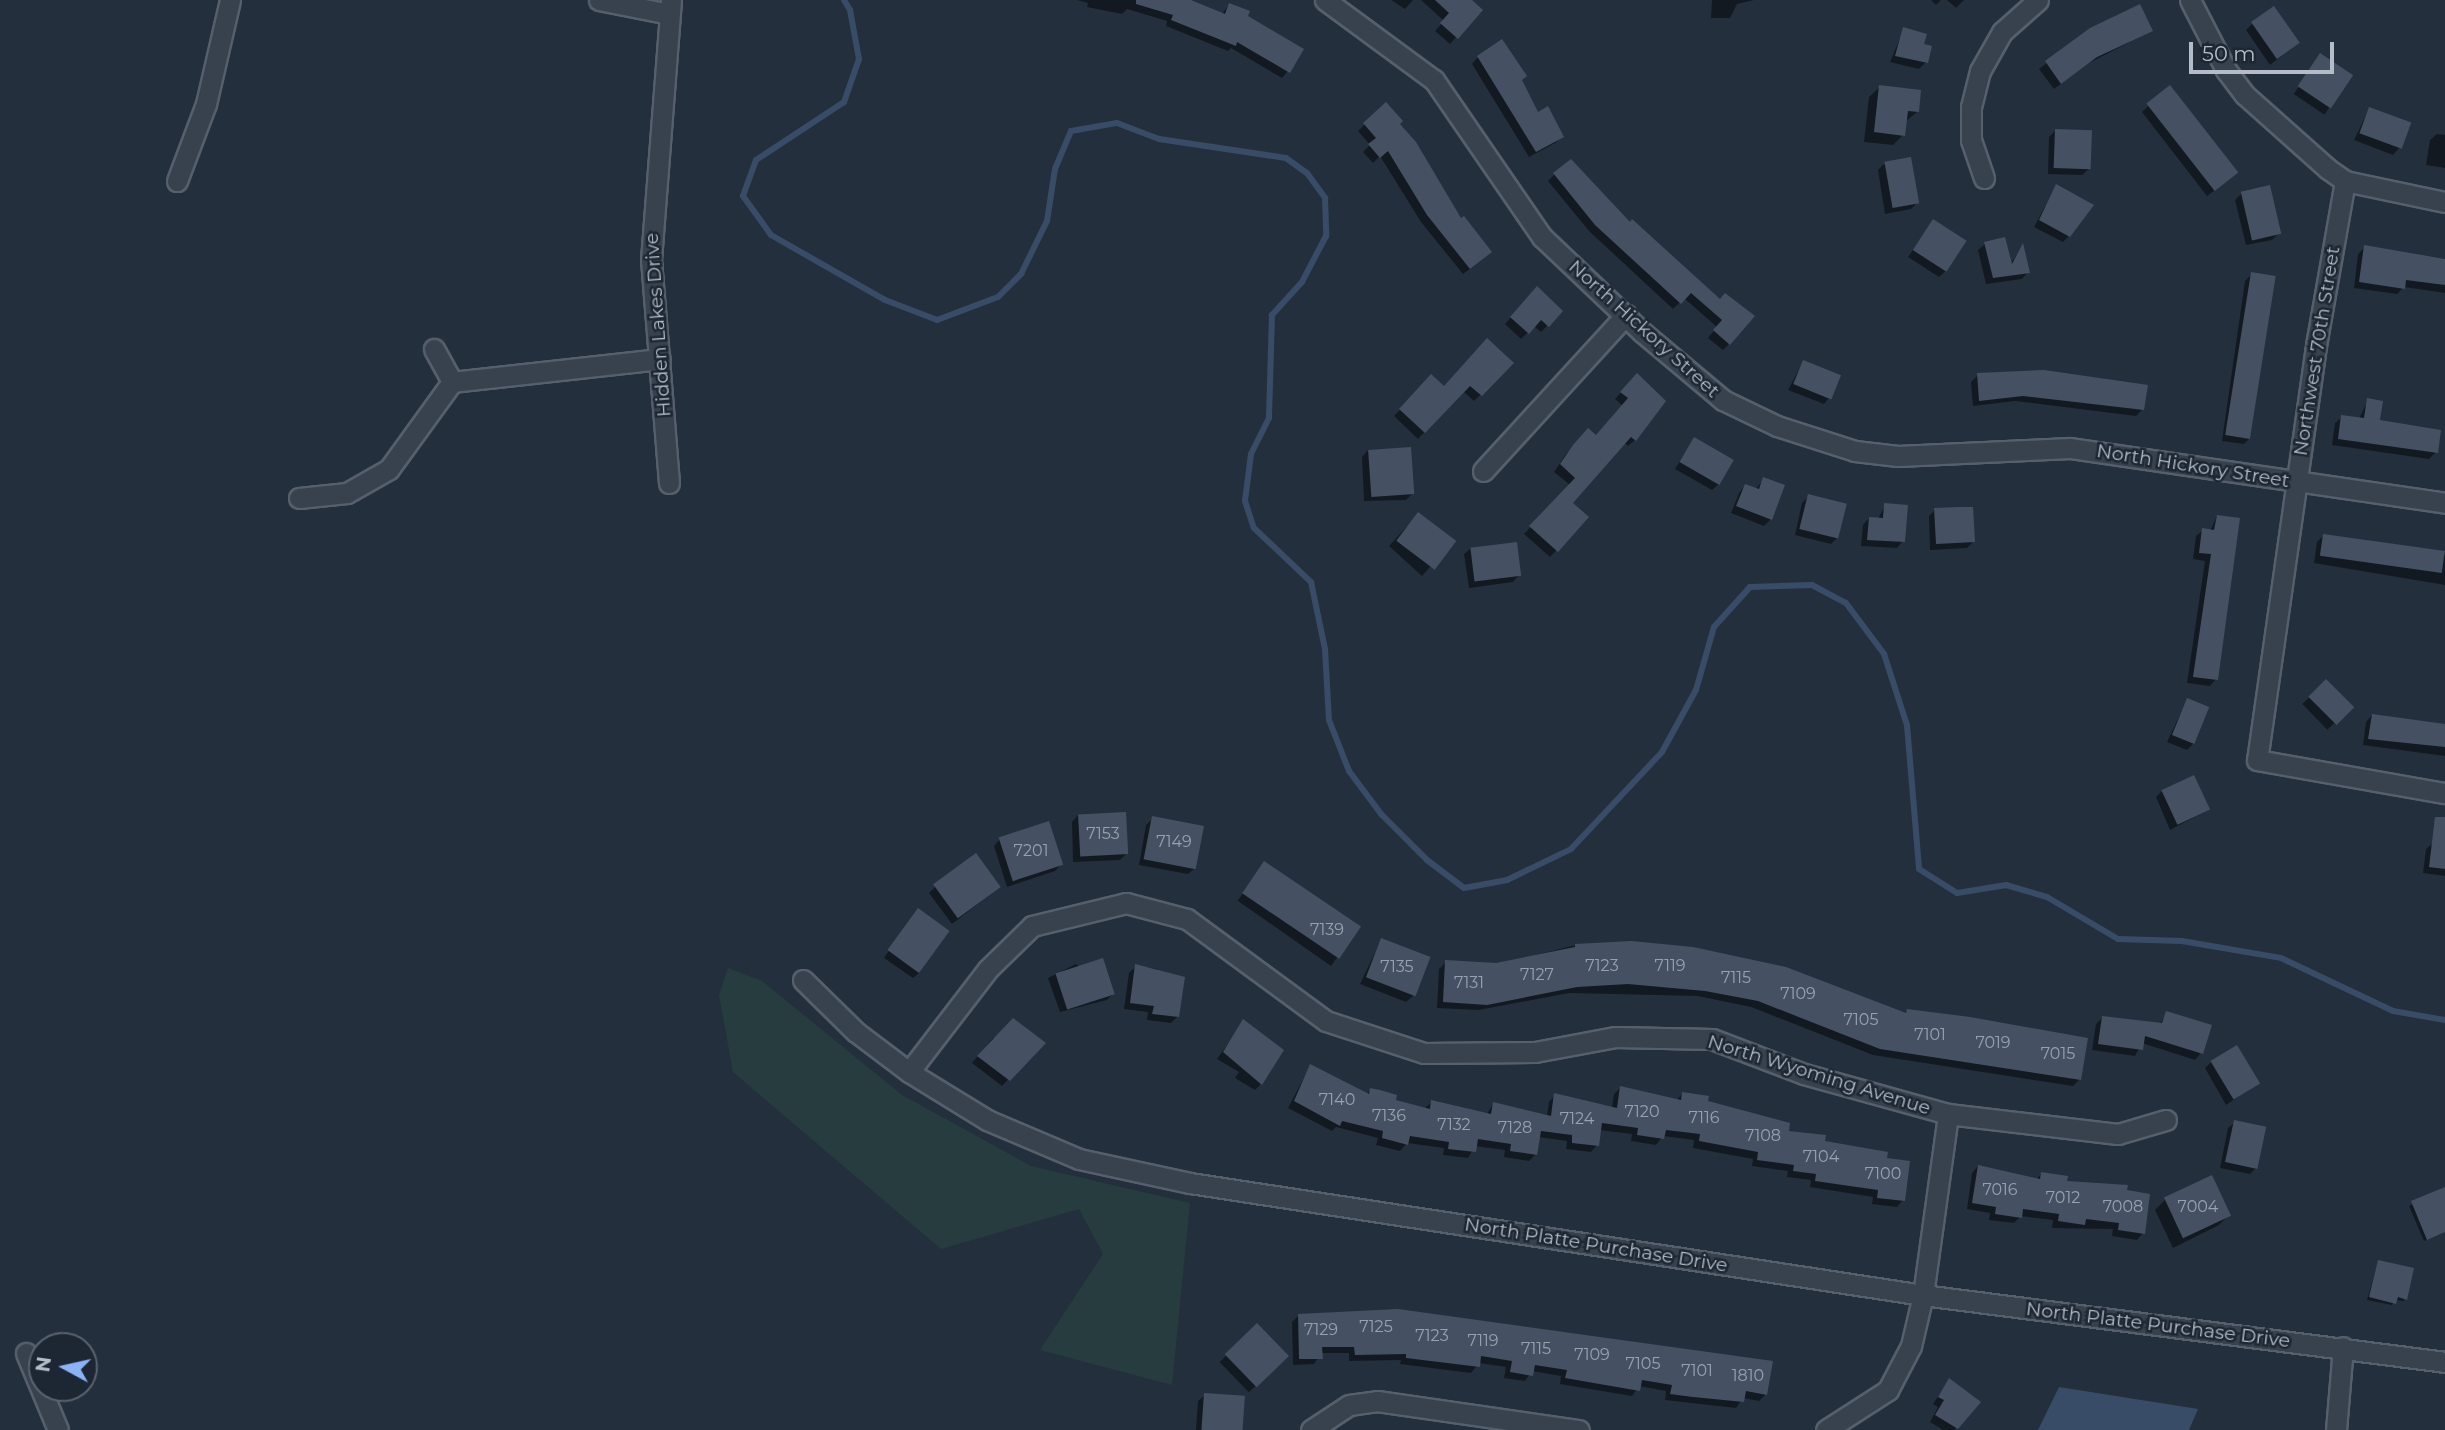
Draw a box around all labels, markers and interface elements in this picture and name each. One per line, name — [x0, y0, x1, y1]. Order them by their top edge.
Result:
scale bar — [2193, 28, 2338, 72]
text: 50 m — [2202, 41, 2256, 66]
street label: Hidden Lakes Drive — [640, 232, 676, 418]
street label: Northwest 70th Street — [2289, 244, 2345, 458]
street label: North Hickory Street — [1564, 255, 1724, 403]
street label: North Hickory Street — [2095, 439, 2291, 493]
house number: 7153 — [1086, 824, 1120, 844]
house number: 7149 — [1156, 832, 1192, 852]
house number: 7201 — [1014, 841, 1048, 861]
house number: 7139 — [1310, 920, 1344, 940]
house number: 7123 — [1585, 956, 1619, 976]
house number: 7119 — [1655, 956, 1685, 976]
house number: 7135 — [1380, 957, 1414, 977]
house number: 7127 — [1520, 965, 1554, 985]
house number: 7115 — [1721, 968, 1751, 988]
house number: 7131 — [1454, 973, 1484, 993]
house number: 7109 — [1780, 984, 1816, 1004]
house number: 7105 — [1843, 1010, 1879, 1030]
house number: 7101 — [1914, 1025, 1946, 1045]
street label: North Wyoming Avenue — [1705, 1030, 1933, 1120]
house number: 7019 — [1975, 1033, 2011, 1053]
house number: 7015 — [2041, 1044, 2075, 1064]
house number: 7140 — [1319, 1090, 1355, 1110]
house number: 7120 — [1624, 1102, 1660, 1122]
house number: 7136 — [1372, 1106, 1406, 1126]
house number: 7116 — [1689, 1108, 1719, 1128]
house number: 7124 — [1560, 1109, 1594, 1129]
house number: 7132 — [1437, 1115, 1471, 1135]
house number: 7128 — [1498, 1118, 1532, 1138]
house number: 7108 — [1745, 1126, 1781, 1146]
house number: 7104 — [1803, 1147, 1839, 1167]
house number: 7100 — [1865, 1164, 1901, 1184]
house number: 7016 — [1982, 1180, 2018, 1200]
house number: 7012 — [2046, 1188, 2080, 1208]
house number: 7008 — [2103, 1197, 2143, 1217]
house number: 7004 — [2178, 1197, 2218, 1217]
street label: North Platte Purchase Drive — [1463, 1213, 1729, 1277]
street label: North Platte Purchase Drive — [2025, 1297, 2291, 1353]
house number: 7125 — [1359, 1317, 1393, 1337]
house number: 7129 — [1304, 1320, 1338, 1340]
house number: 7123 — [1415, 1326, 1449, 1346]
house number: 7119 — [1468, 1331, 1498, 1351]
north arrow — [28, 1332, 98, 1402]
house number: 7115 — [1521, 1339, 1551, 1359]
house number: 7109 — [1574, 1345, 1610, 1365]
house number: 7105 — [1625, 1354, 1661, 1374]
text: N — [31, 1355, 56, 1373]
house number: 7101 — [1681, 1361, 1713, 1381]
house number: 1810 — [1732, 1366, 1764, 1386]

